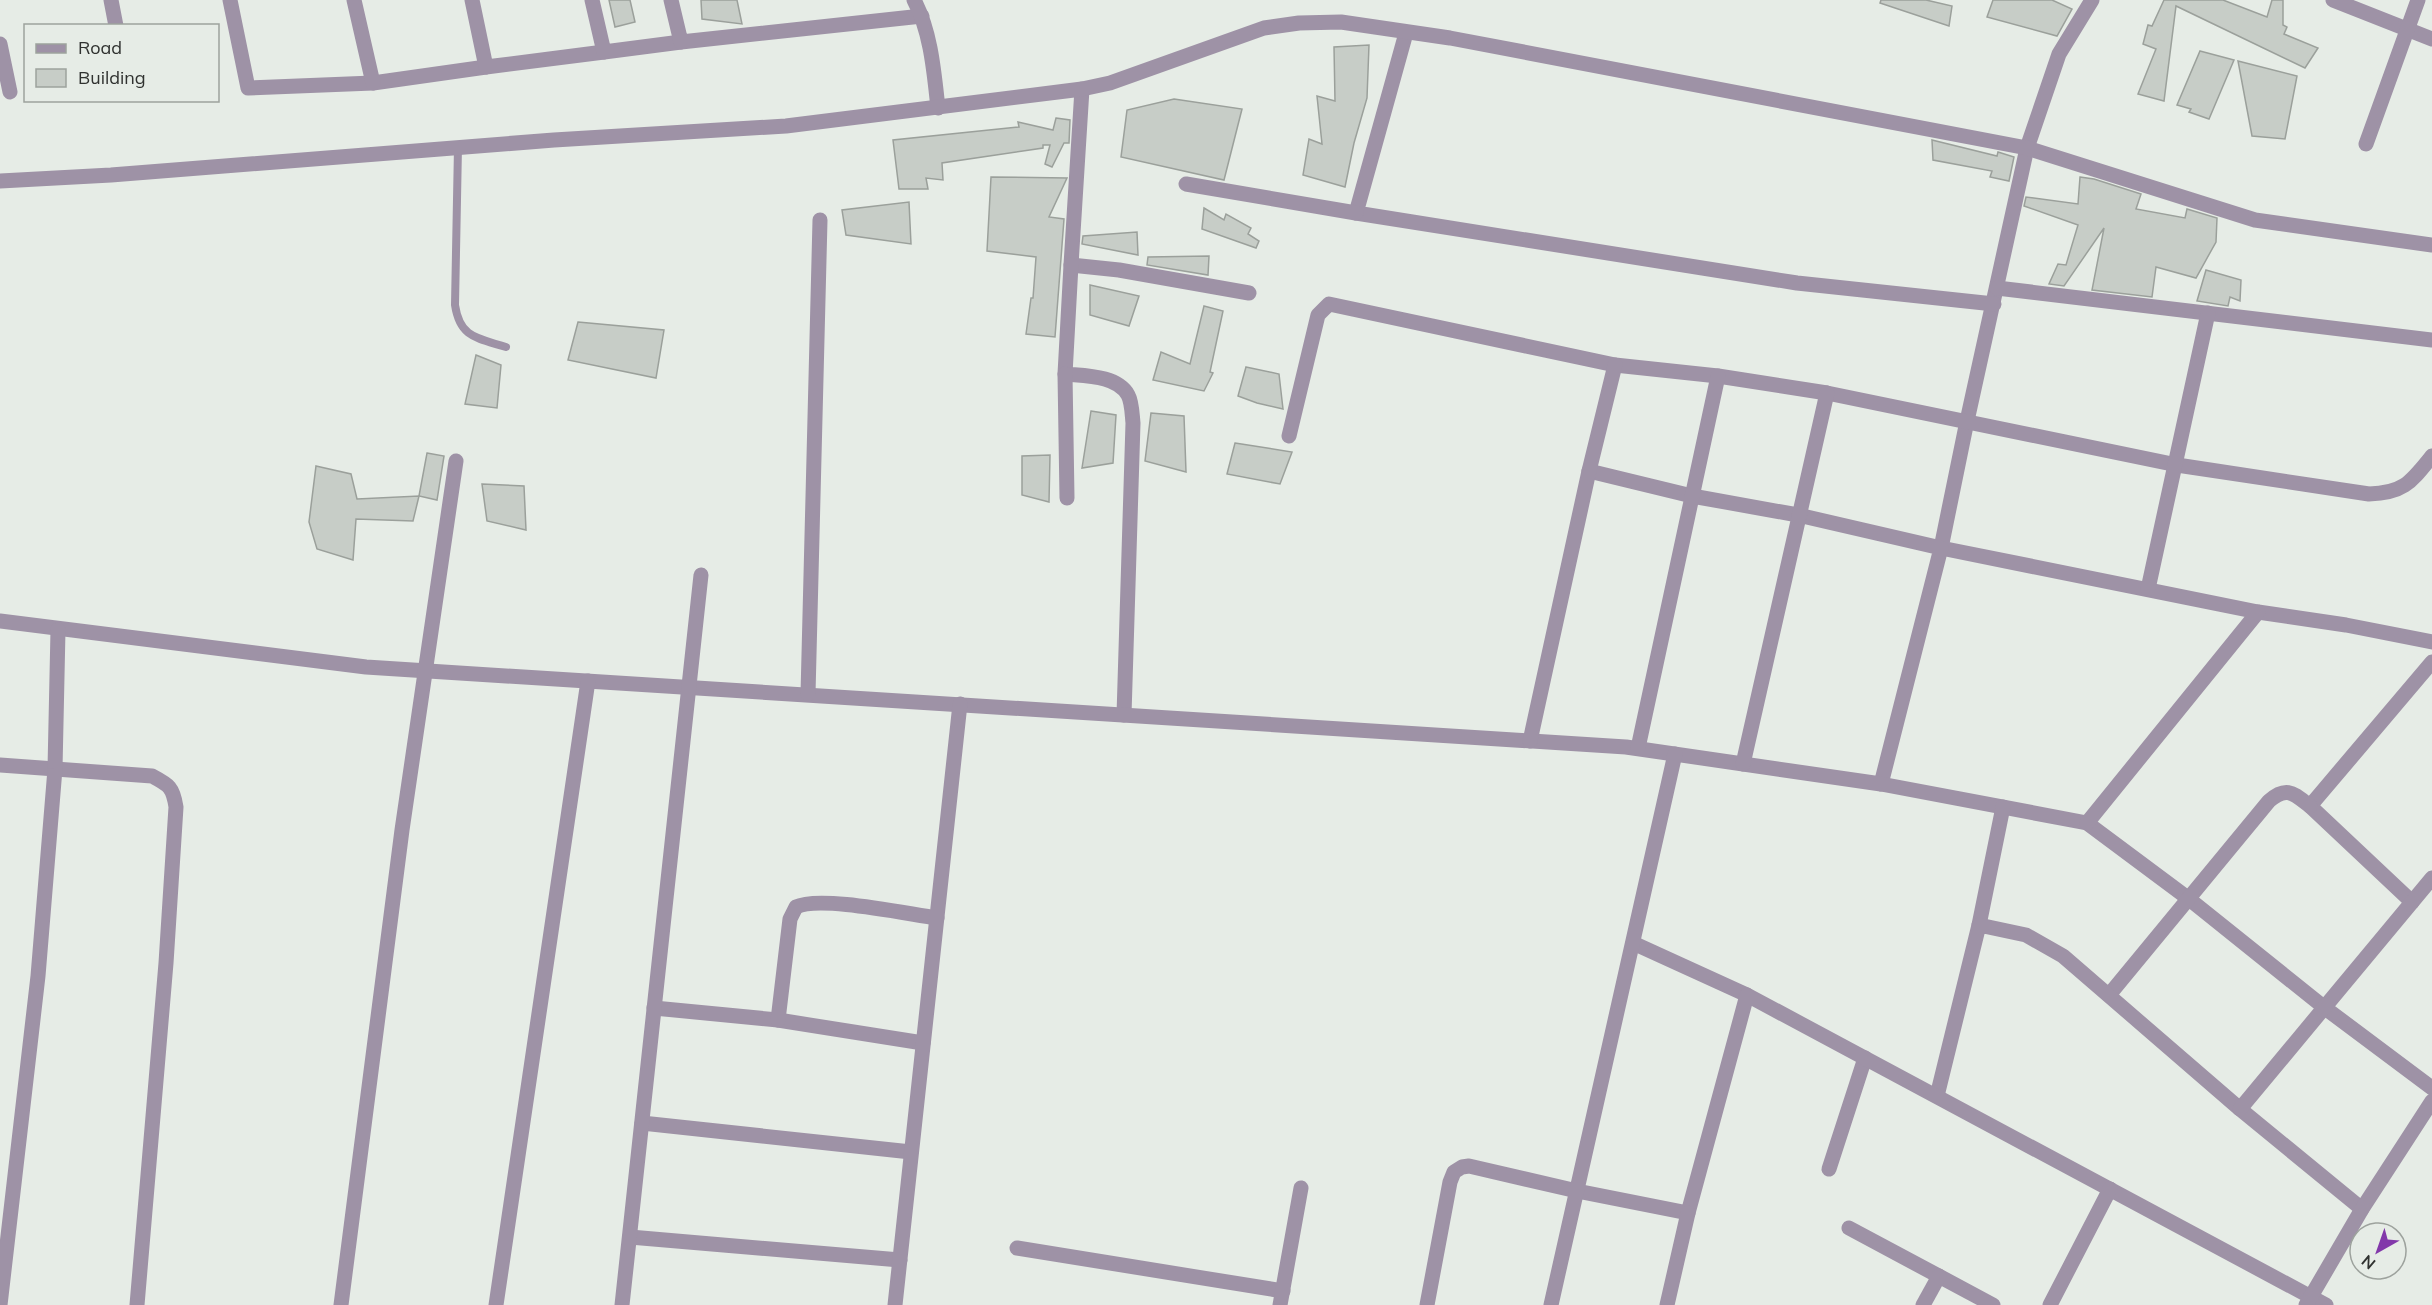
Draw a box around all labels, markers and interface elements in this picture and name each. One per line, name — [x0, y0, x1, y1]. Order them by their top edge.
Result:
legend — [24, 24, 219, 102]
text: Road — [78, 36, 122, 59]
text: Building — [78, 66, 146, 89]
north arrow — [2348, 1221, 2408, 1281]
text: N — [2357, 1251, 2379, 1274]

